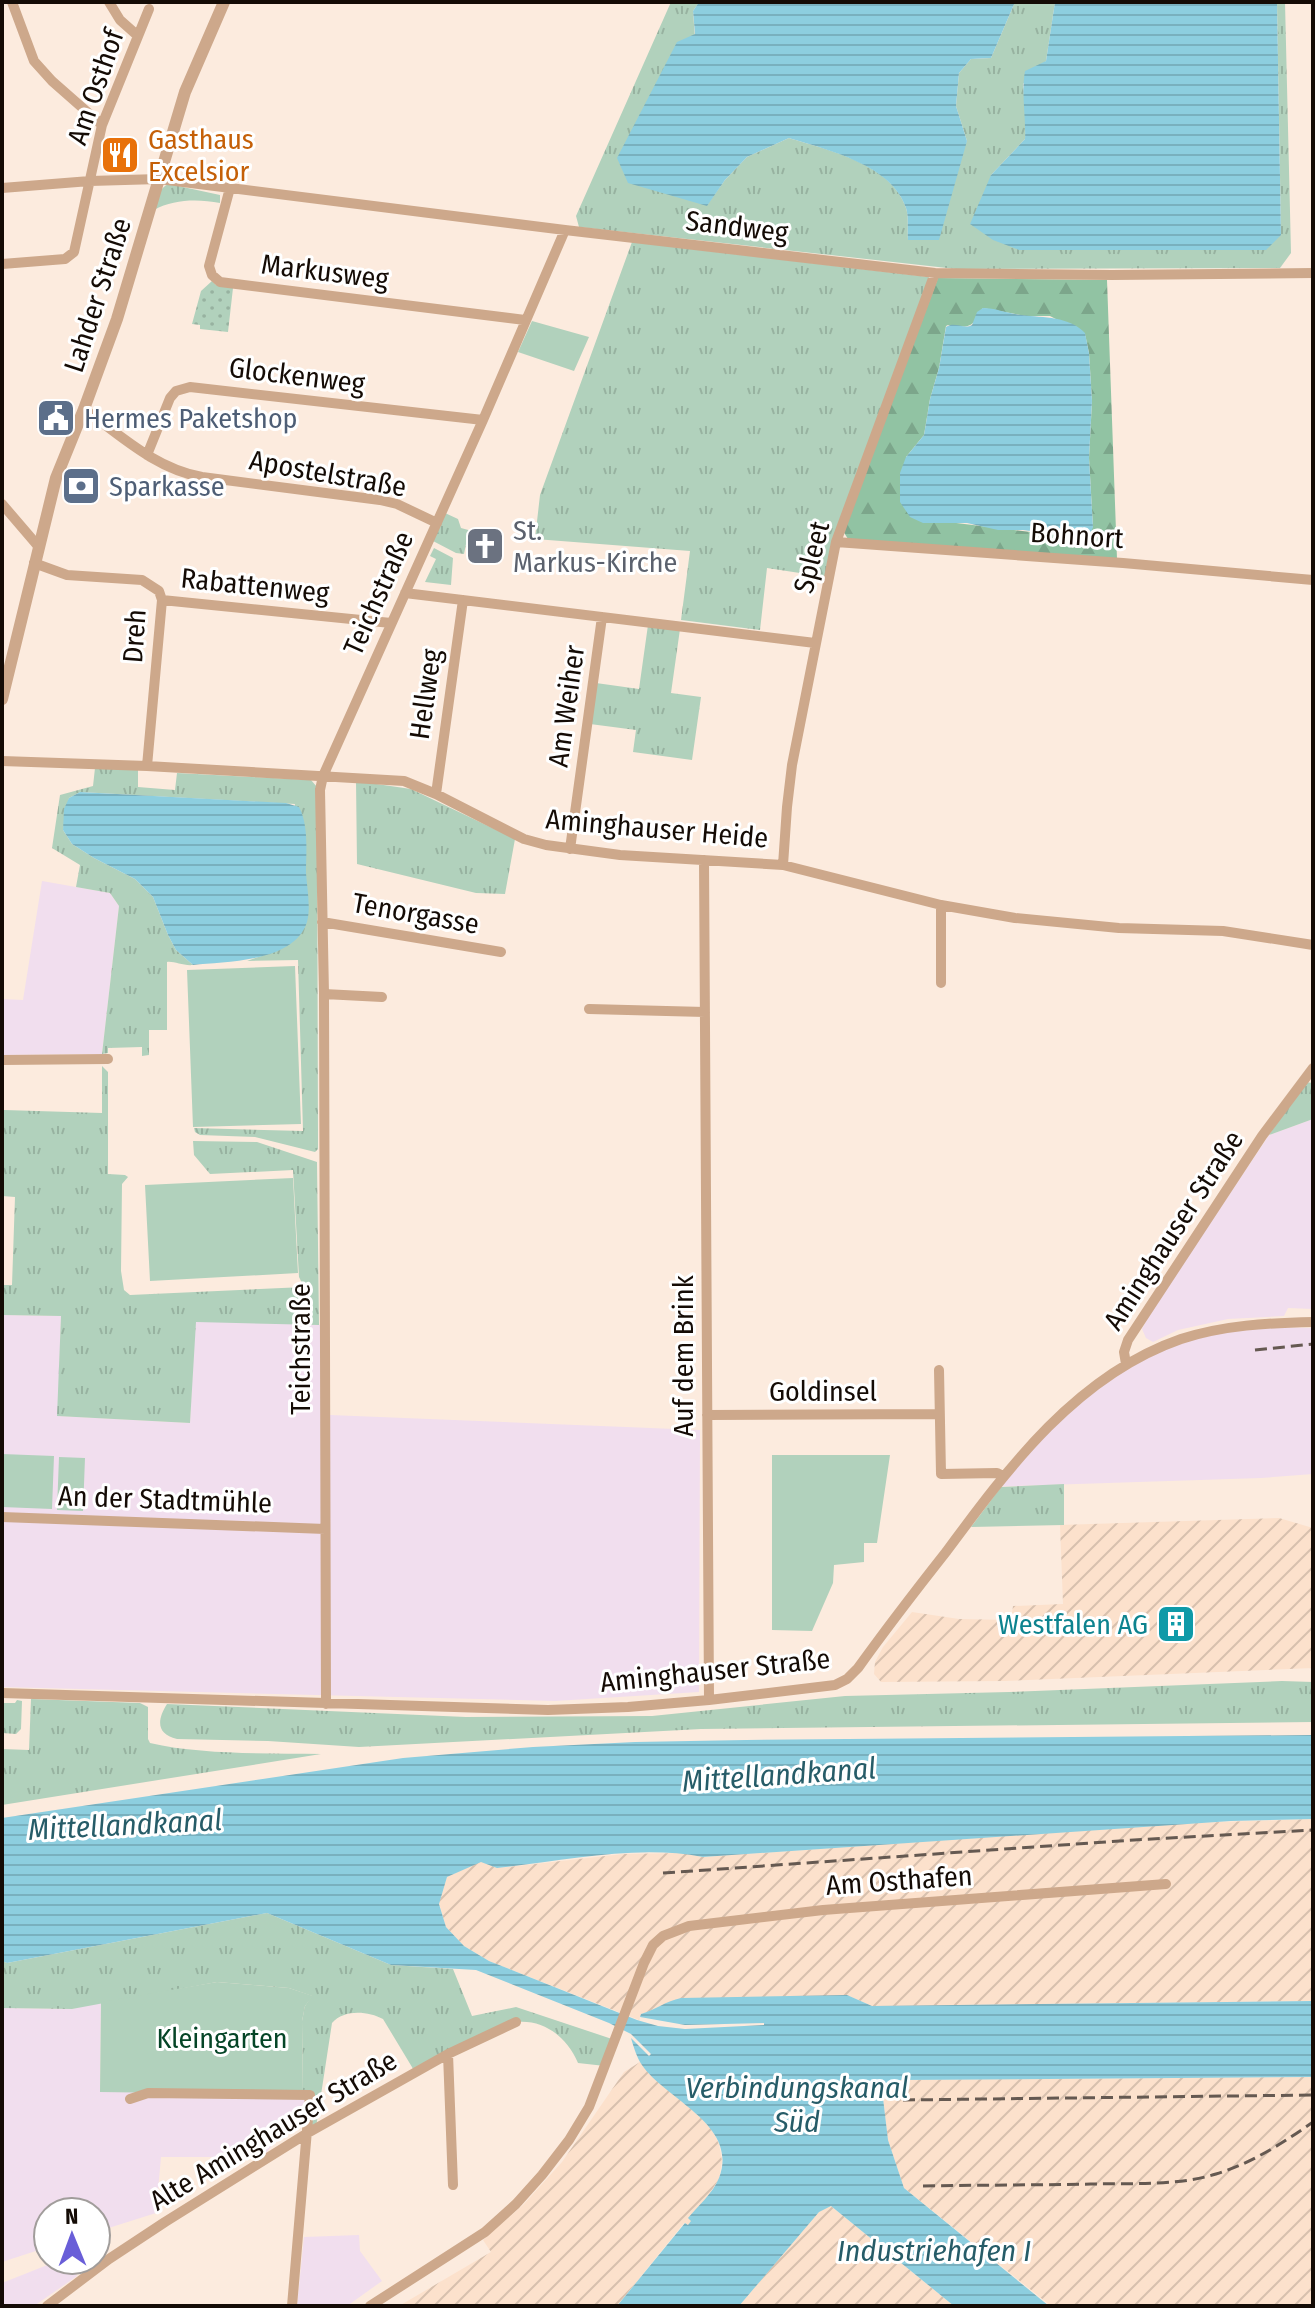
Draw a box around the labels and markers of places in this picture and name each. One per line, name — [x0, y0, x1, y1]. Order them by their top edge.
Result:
place label: Gasthaus Excelsior — [148, 123, 254, 188]
restaurant icon: Gasthaus Excelsior — [99, 134, 141, 176]
public building icon: Hermes Paketshop — [35, 397, 77, 439]
place label: Hermes Paketshop — [84, 402, 298, 435]
bank icon: Sparkasse — [60, 465, 102, 507]
place label: Sparkasse — [109, 470, 225, 503]
place label: St. Markus-Kirche — [513, 514, 677, 579]
church icon: St. Markus-Kirche — [464, 525, 506, 567]
building icon: Westfalen AG — [1155, 1603, 1197, 1645]
place label: Westfalen AG — [998, 1608, 1148, 1641]

